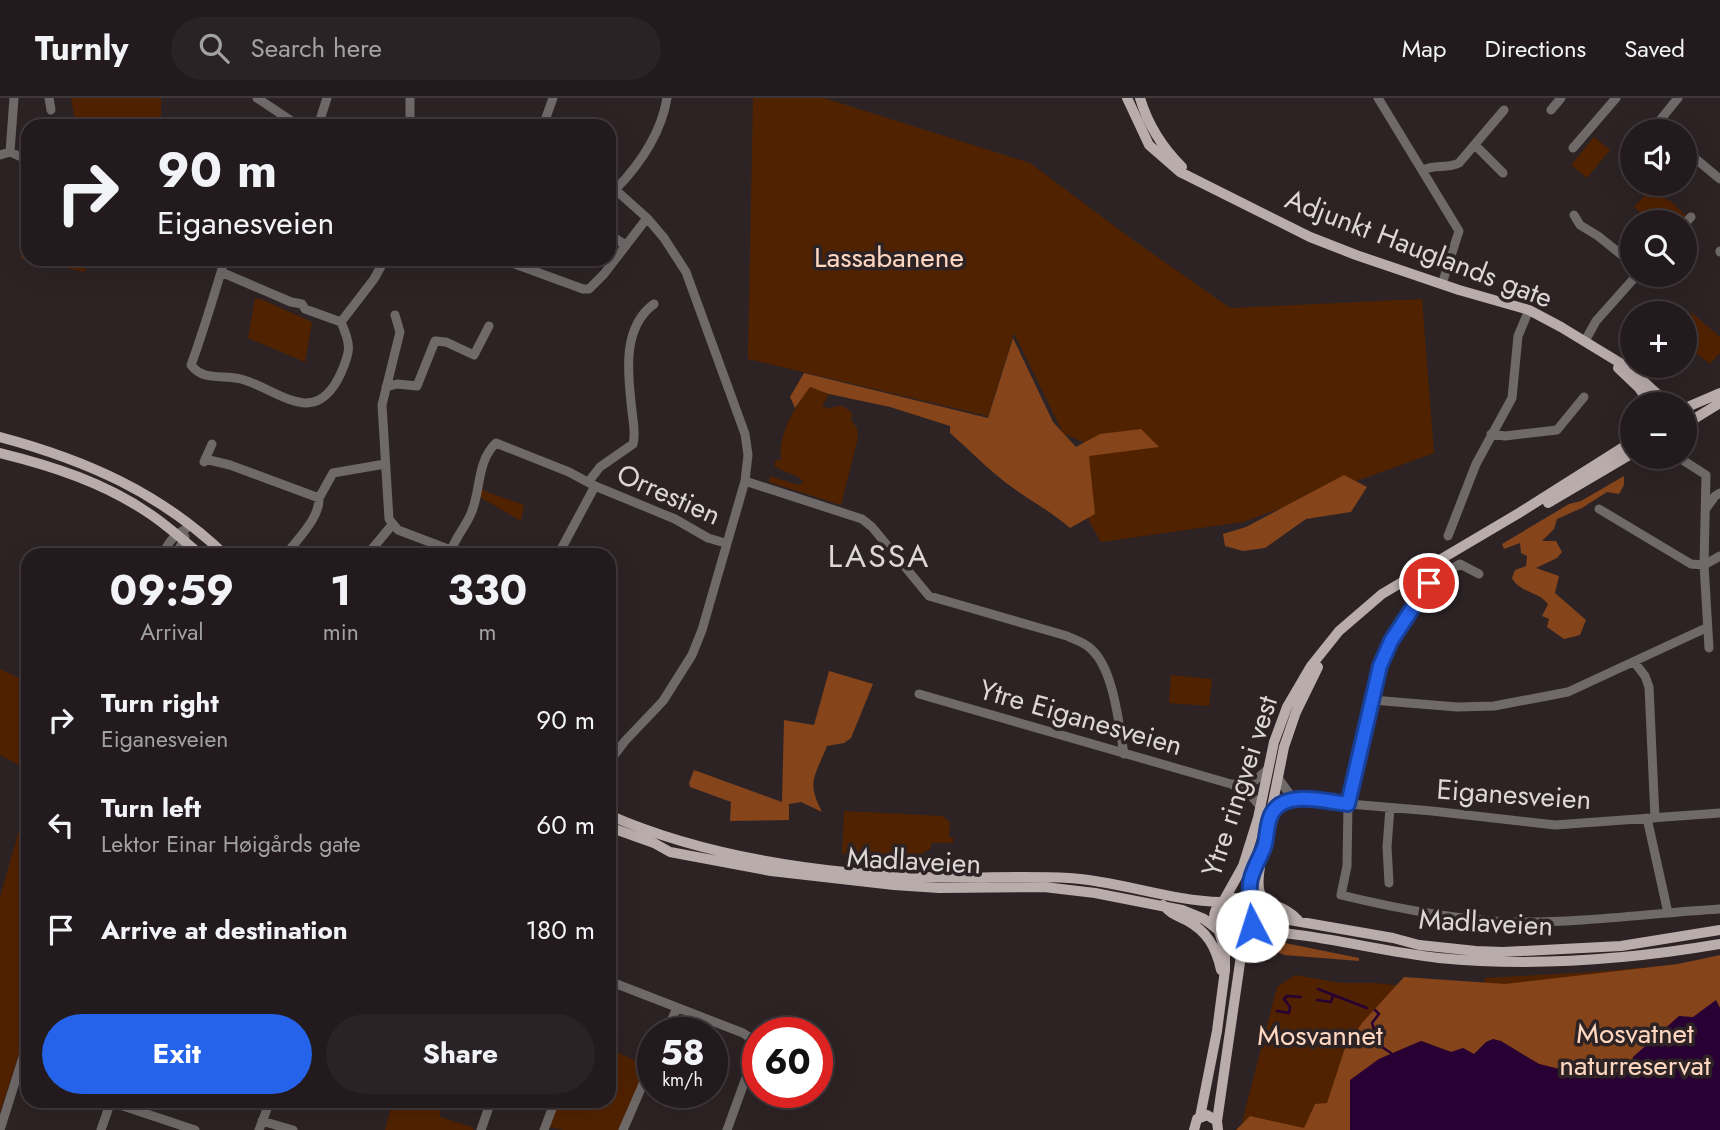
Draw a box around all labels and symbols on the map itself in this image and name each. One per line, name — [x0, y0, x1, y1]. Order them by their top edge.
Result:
street label: Adjunkt Hauglands gate — [1279, 179, 1558, 318]
park label: Lassabanene — [814, 237, 964, 278]
street label: Orrestien — [610, 453, 727, 536]
district label: LASSA — [828, 533, 930, 579]
pin — [1399, 553, 1459, 613]
street label: Ytre Eiganesveien — [975, 669, 1187, 766]
street label: Ytre ringvei vest — [1191, 690, 1288, 882]
street label: Eiganesveien — [1435, 769, 1593, 820]
street label: Madlaveien — [846, 837, 982, 884]
position arrow — [1215, 889, 1289, 963]
street label: Madlaveien — [1418, 899, 1554, 946]
park label: Mosvatnet naturreservat — [1559, 1013, 1711, 1086]
park label: Mosvannet — [1257, 1015, 1383, 1056]
speed limit sign: 60 — [742, 1017, 833, 1108]

